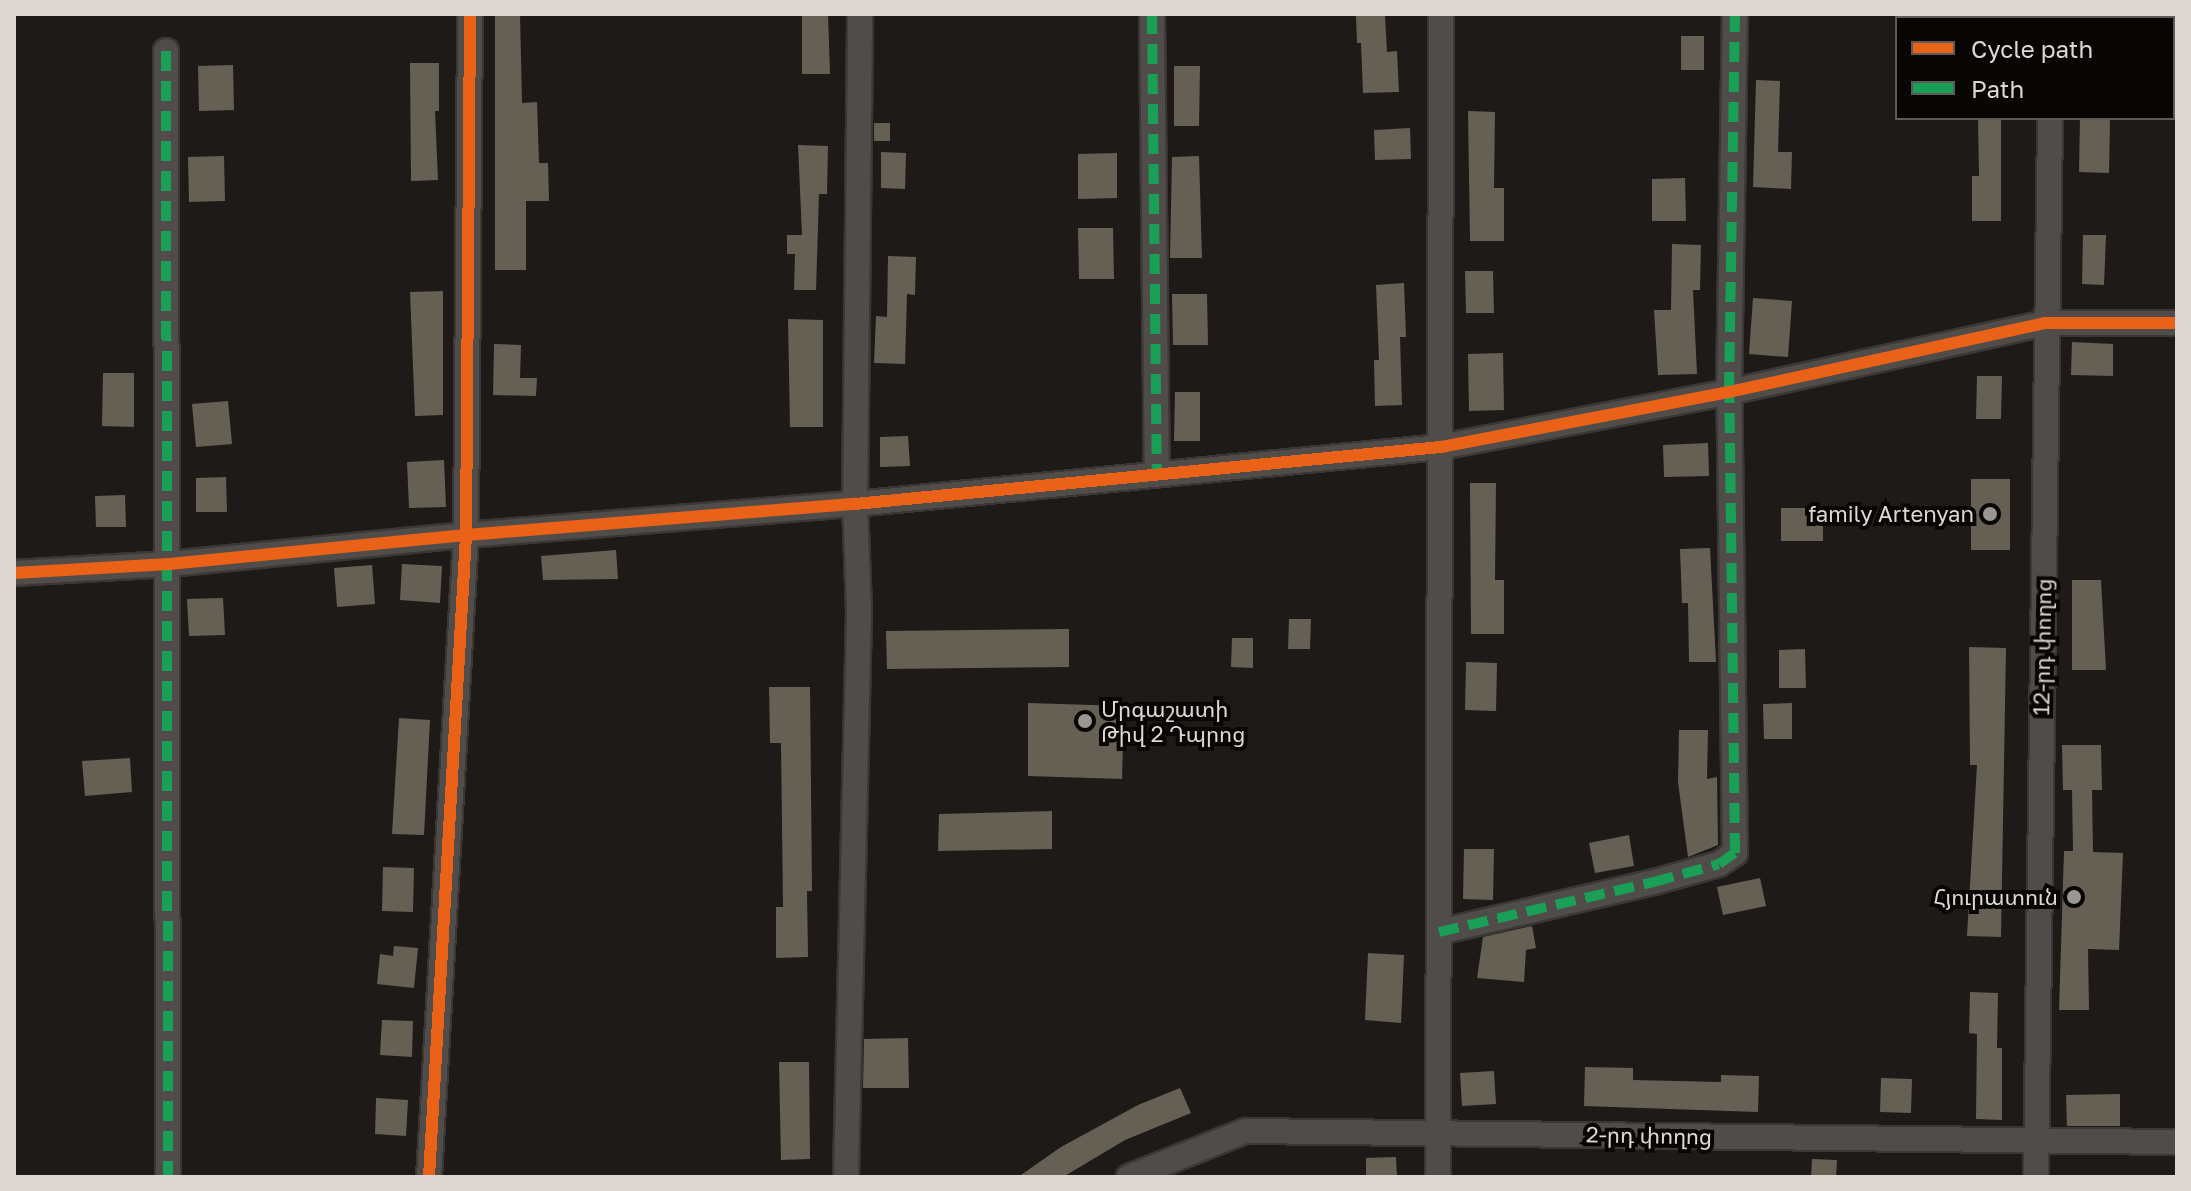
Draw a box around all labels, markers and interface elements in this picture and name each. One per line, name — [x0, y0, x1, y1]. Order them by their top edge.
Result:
legend — [1895, 16, 2175, 120]
text: Cycle path — [1971, 34, 2093, 63]
text: Path — [1971, 74, 2024, 103]
place label: family Artenyan — [1808, 501, 1974, 527]
marker: family Artenyan — [1981, 505, 1999, 523]
street label: 12-րդ փողոց — [2028, 578, 2056, 716]
place label: Մրգաշատի Թիվ 2 Դպրոց — [1101, 695, 1245, 746]
marker: Մրգաշատի Թիվ 2 Դպրոց — [1076, 712, 1094, 730]
place label: Հյուրատուն — [1934, 884, 2058, 910]
marker: Հյուրատուն — [2065, 888, 2083, 906]
street label: 2-րդ փողոց — [1586, 1121, 1712, 1149]

